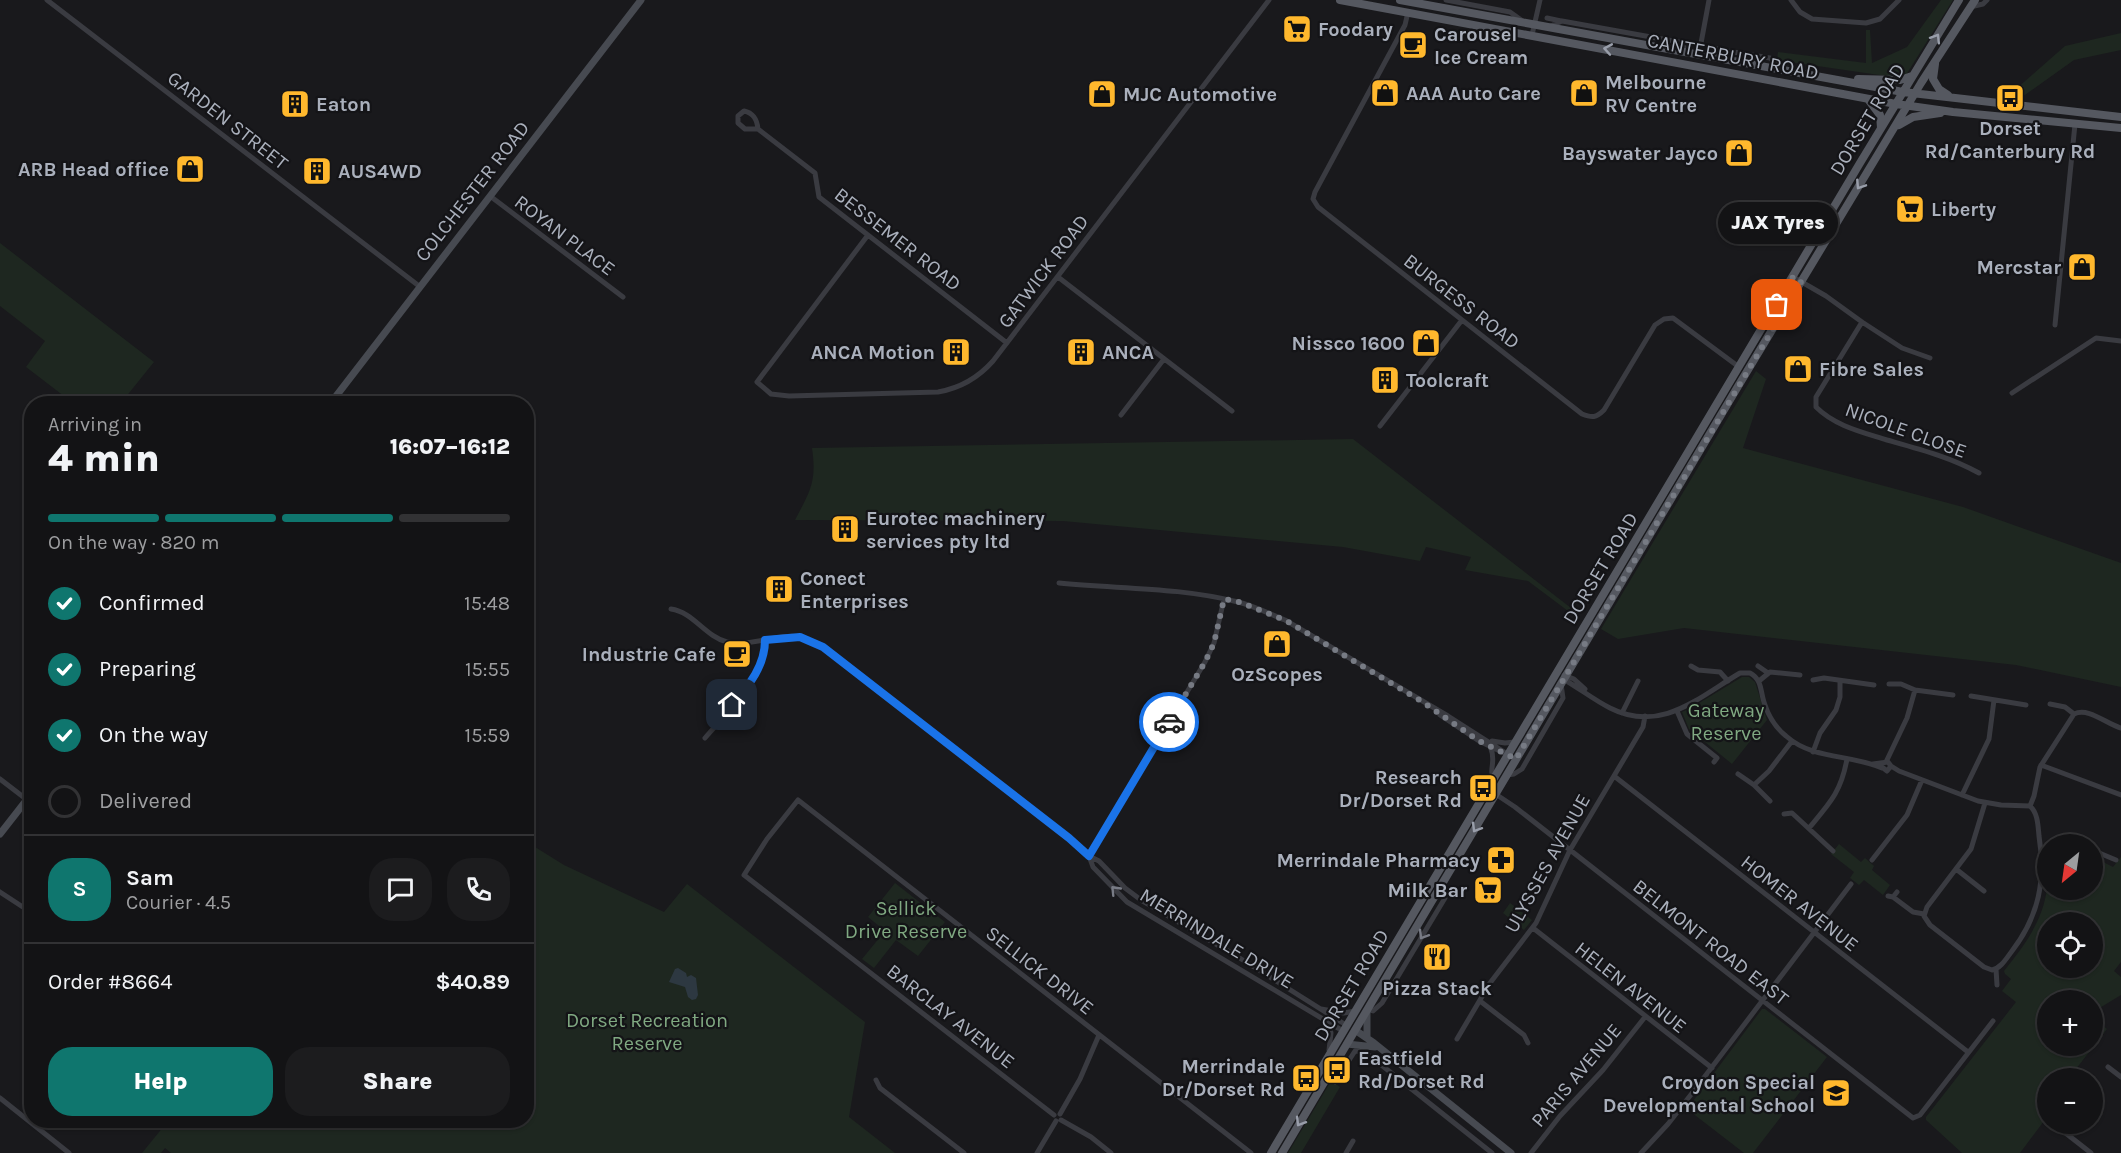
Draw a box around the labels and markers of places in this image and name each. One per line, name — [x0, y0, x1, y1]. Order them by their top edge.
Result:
supermarket icon: Foodary — [1281, 13, 1313, 45]
place label: Foodary — [1318, 18, 1393, 41]
place label: Carousel Ice Cream — [1434, 23, 1528, 69]
cafe icon: Carousel Ice Cream — [1397, 29, 1429, 61]
place label: Melbourne RV Centre — [1605, 71, 1706, 117]
shop icon: AAA Auto Care — [1369, 77, 1401, 109]
shop icon: Melbourne RV Centre — [1568, 77, 1600, 109]
shop icon: MJC Automotive — [1086, 78, 1118, 110]
place label: AAA Auto Care — [1406, 82, 1541, 105]
bus stop icon: Dorset Rd/Canterbury Rd — [1994, 82, 2026, 114]
place label: MJC Automotive — [1123, 83, 1277, 106]
building icon: Eaton — [279, 88, 311, 120]
place label: Eaton — [316, 93, 371, 116]
place label: Dorset Rd/Canterbury Rd — [1925, 117, 2095, 163]
shop icon: Bayswater Jayco — [1723, 137, 1755, 169]
place label: Bayswater Jayco — [1562, 142, 1718, 165]
shop icon: ARB Head office — [174, 153, 206, 185]
building icon: AUS4WD — [301, 155, 333, 187]
place label: ARB Head office — [18, 158, 169, 181]
place label: AUS4WD — [338, 160, 422, 183]
supermarket icon: Liberty — [1894, 193, 1926, 225]
place label: Liberty — [1931, 198, 1996, 221]
callout: JAX Tyres — [1717, 203, 1837, 245]
shop icon: Mercstar — [2066, 251, 2098, 283]
place label: Mercstar — [1976, 256, 2061, 279]
pin — [1751, 279, 1802, 330]
shop icon: Nissco 1600 — [1410, 327, 1442, 359]
place label: Nissco 1600 — [1291, 332, 1405, 355]
building icon: ANCA Motion — [940, 336, 972, 368]
building icon: ANCA — [1065, 336, 1097, 368]
place label: ANCA Motion — [811, 341, 935, 364]
place label: ANCA — [1102, 341, 1155, 364]
shop icon: Fibre Sales — [1782, 353, 1814, 385]
place label: Fibre Sales — [1819, 358, 1924, 381]
building icon: Toolcraft — [1369, 364, 1401, 396]
place label: Toolcraft — [1406, 369, 1489, 392]
place label: Eurotec machinery services pty ltd — [866, 507, 1045, 553]
building icon: Eurotec machinery services pty ltd — [829, 513, 861, 545]
place label: Conect Enterprises — [800, 567, 909, 613]
building icon: Conect Enterprises — [763, 573, 795, 605]
shop icon: OzScopes — [1261, 628, 1293, 660]
cafe icon: Industrie Cafe — [721, 638, 753, 670]
place label: Industrie Cafe — [582, 643, 716, 666]
place label: OzScopes — [1231, 663, 1323, 686]
pin — [706, 679, 757, 730]
place label: Research Dr/Dorset Rd — [1339, 766, 1462, 812]
bus stop icon: Research Dr/Dorset Rd — [1467, 772, 1499, 804]
pharmacy icon: Merrindale Pharmacy — [1485, 844, 1517, 876]
place label: Merrindale Pharmacy — [1277, 849, 1480, 872]
supermarket icon: Milk Bar — [1472, 874, 1504, 906]
place label: Milk Bar — [1387, 879, 1467, 902]
restaurant icon: Pizza Stack — [1421, 941, 1453, 973]
place label: Pizza Stack — [1382, 977, 1492, 1000]
place label: Eastfield Rd/Dorset Rd — [1358, 1047, 1485, 1093]
bus stop icon: Eastfield Rd/Dorset Rd — [1321, 1054, 1353, 1086]
place label: Merrindale Dr/Dorset Rd — [1162, 1055, 1285, 1101]
bus stop icon: Merrindale Dr/Dorset Rd — [1290, 1062, 1322, 1094]
place label: Croydon Special Developmental School — [1603, 1071, 1815, 1117]
school or university icon: Croydon Special Developmental School — [1820, 1077, 1852, 1109]

